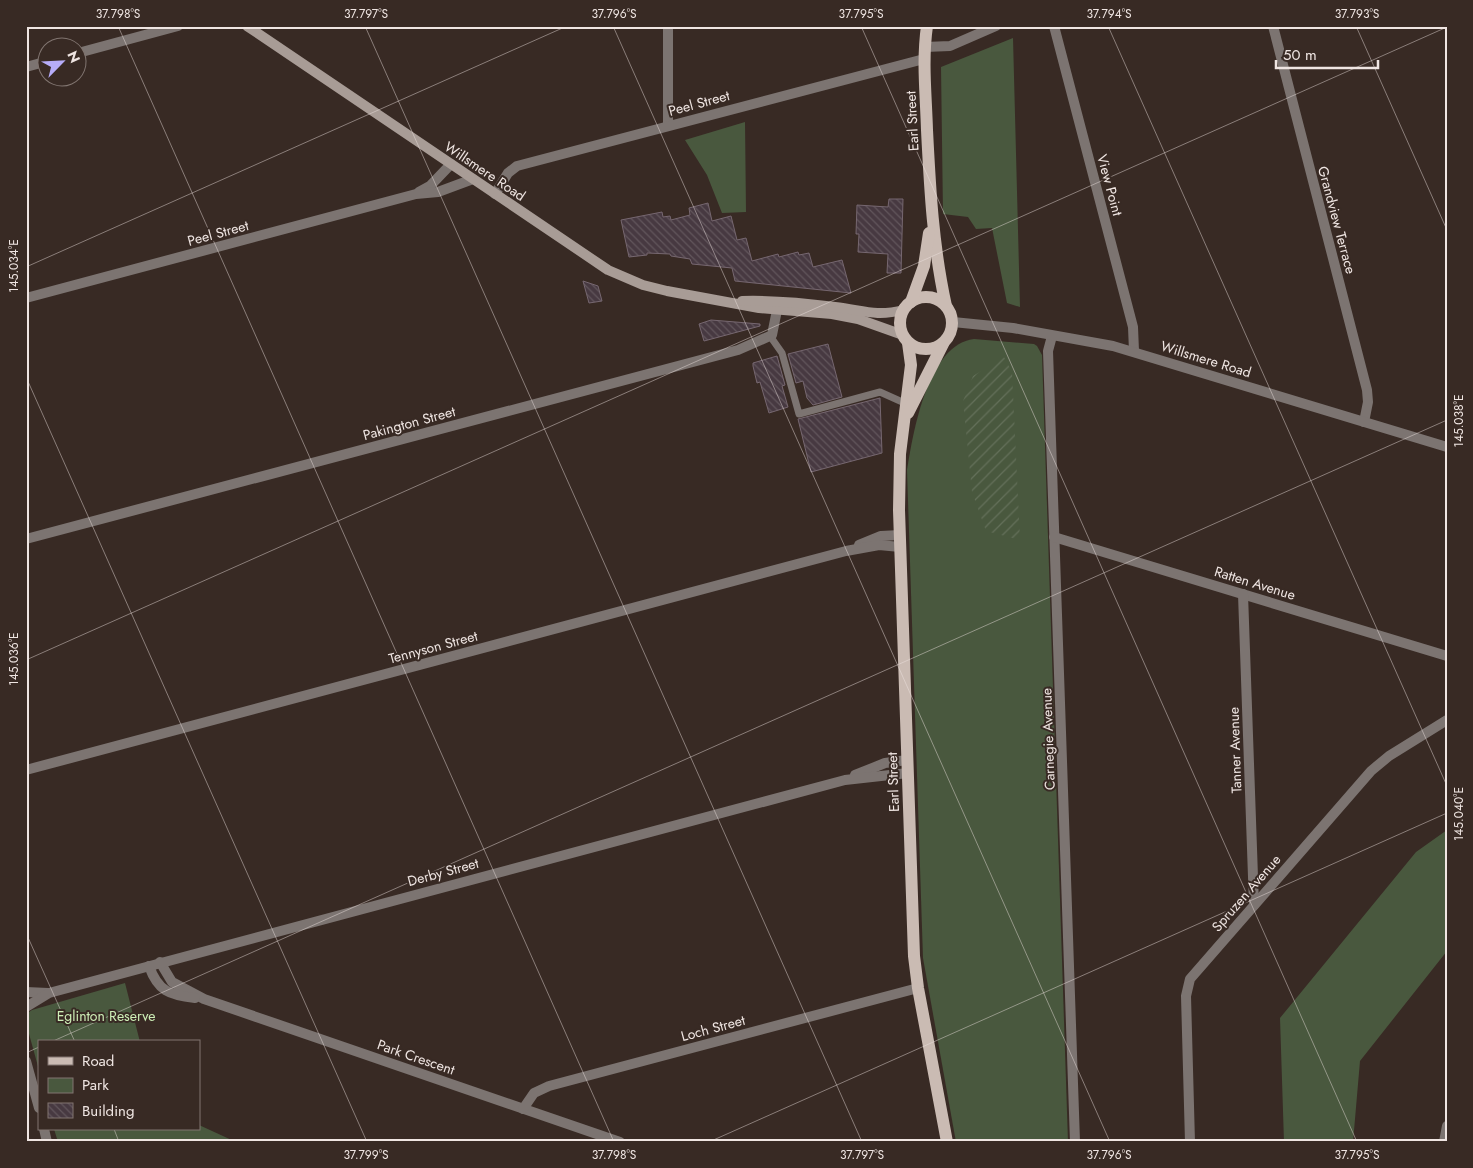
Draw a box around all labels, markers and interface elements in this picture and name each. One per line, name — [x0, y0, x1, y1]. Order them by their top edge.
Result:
text: 37.798°S — [96, 5, 141, 23]
text: 37.797°S — [344, 5, 388, 23]
text: 37.796°S — [591, 5, 637, 23]
text: 37.795°S — [839, 5, 884, 23]
text: 37.794°S — [1086, 5, 1132, 23]
text: 37.793°S — [1335, 5, 1380, 23]
north arrow — [38, 38, 88, 88]
scale bar — [1276, 38, 1378, 70]
text: 50 m — [1283, 44, 1317, 66]
text: N — [62, 48, 85, 66]
street label: Peel Street — [666, 85, 732, 121]
street label: Earl Street — [900, 90, 924, 152]
street label: Willsmere Road — [440, 136, 530, 206]
street label: View Point — [1092, 152, 1128, 219]
street label: Grandview Terrace — [1313, 164, 1361, 276]
street label: Peel Street — [185, 215, 251, 251]
text: 145.034°E — [5, 239, 23, 293]
street label: Willsmere Road — [1158, 336, 1254, 382]
text: 145.038°E — [1450, 394, 1468, 448]
street label: Pakington Street — [360, 401, 458, 445]
street label: Ratten Avenue — [1212, 561, 1298, 605]
street label: Tennyson Street — [386, 625, 480, 668]
text: 145.036°E — [5, 632, 23, 686]
street label: Carnegie Avenue — [1036, 688, 1060, 790]
street label: Tanner Avenue — [1223, 706, 1247, 794]
street label: Earl Street — [882, 751, 904, 812]
text: 145.040°E — [1450, 787, 1468, 841]
street label: Spruzen Avenue — [1207, 850, 1285, 936]
street label: Derby Street — [405, 853, 481, 891]
park label: Eglinton Reserve — [57, 1006, 155, 1026]
street label: Loch Street — [679, 1010, 748, 1046]
street label: Park Crescent — [375, 1034, 458, 1080]
legend — [38, 1040, 200, 1130]
text: Road — [82, 1050, 114, 1072]
text: Park — [82, 1074, 109, 1096]
text: Building — [82, 1100, 134, 1122]
text: 37.799°S — [343, 1146, 389, 1164]
text: 37.798°S — [592, 1146, 637, 1164]
text: 37.797°S — [840, 1146, 884, 1164]
text: 37.796°S — [1086, 1146, 1132, 1164]
text: 37.795°S — [1335, 1146, 1380, 1164]

